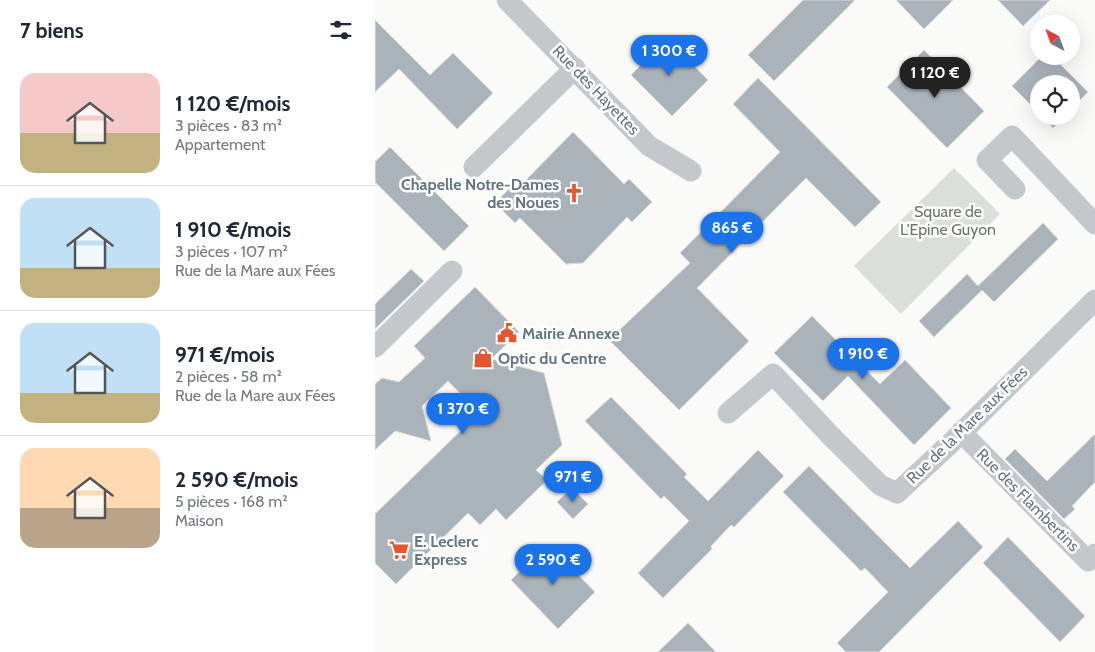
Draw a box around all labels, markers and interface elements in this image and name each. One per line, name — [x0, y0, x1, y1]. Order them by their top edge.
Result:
north arrow — [1030, 15, 1080, 65]
map controls — [1030, 15, 1080, 125]
icon: filters — [327, 16, 355, 44]
text: 7 biens — [20, 18, 84, 43]
pin: 1 300 € — [623, 34, 715, 77]
street label: Rue des Hayettes — [549, 41, 644, 139]
text: 1 300 € — [642, 41, 696, 60]
pin: 1 120 € — [889, 56, 981, 99]
text: 1 120 € — [910, 63, 960, 82]
button: locate — [1030, 75, 1080, 125]
text: 1 120 €/mois — [175, 91, 290, 116]
icon: home — [60, 93, 120, 153]
text: 3 pièces · 83 m² — [175, 116, 282, 135]
text: Appartement — [175, 135, 265, 154]
place label: Chapelle Notre-Dames des Noues — [401, 175, 559, 212]
church icon: Chapelle Notre-Dames des Noues — [563, 182, 585, 204]
park label: Square de L'Epine Guyon — [900, 202, 996, 239]
pin: 865 € — [697, 212, 767, 254]
text: 1 910 €/mois — [175, 217, 291, 242]
icon: home — [60, 218, 120, 278]
text: 865 € — [711, 218, 753, 237]
text: 3 pièces · 107 m² — [175, 242, 288, 261]
text: Rue de la Mare aux Fées — [175, 261, 336, 280]
public building icon: Mairie Annexe — [496, 322, 518, 344]
place label: Mairie Annexe — [522, 324, 620, 343]
pin: 1 910 € — [817, 338, 909, 380]
text: 971 €/mois — [175, 342, 275, 367]
icon: home — [60, 343, 120, 403]
text: 1 910 € — [838, 344, 888, 363]
shop icon: Optic du Centre — [472, 347, 494, 369]
place label: Optic du Centre — [498, 349, 606, 368]
street label: Rue de la Mare aux Fées — [903, 362, 1032, 488]
text: 2 pièces · 58 m² — [175, 367, 282, 386]
text: Rue de la Mare aux Fées — [175, 386, 336, 405]
pin: 1 370 € — [417, 392, 509, 435]
text: 1 370 € — [437, 399, 489, 418]
street label: Rue des Flambertins — [973, 445, 1084, 556]
pin: 971 € — [538, 460, 608, 503]
text: 2 590 €/mois — [175, 467, 298, 492]
text: 971 € — [555, 467, 591, 486]
icon: home — [60, 468, 120, 528]
text: 5 pièces · 168 m² — [175, 492, 288, 511]
text: Maison — [175, 511, 223, 530]
place label: E. Leclerc Express — [414, 532, 478, 569]
supermarket icon: E. Leclerc Express — [388, 539, 410, 561]
pin: 2 590 € — [507, 544, 599, 586]
text: 2 590 € — [526, 550, 580, 569]

